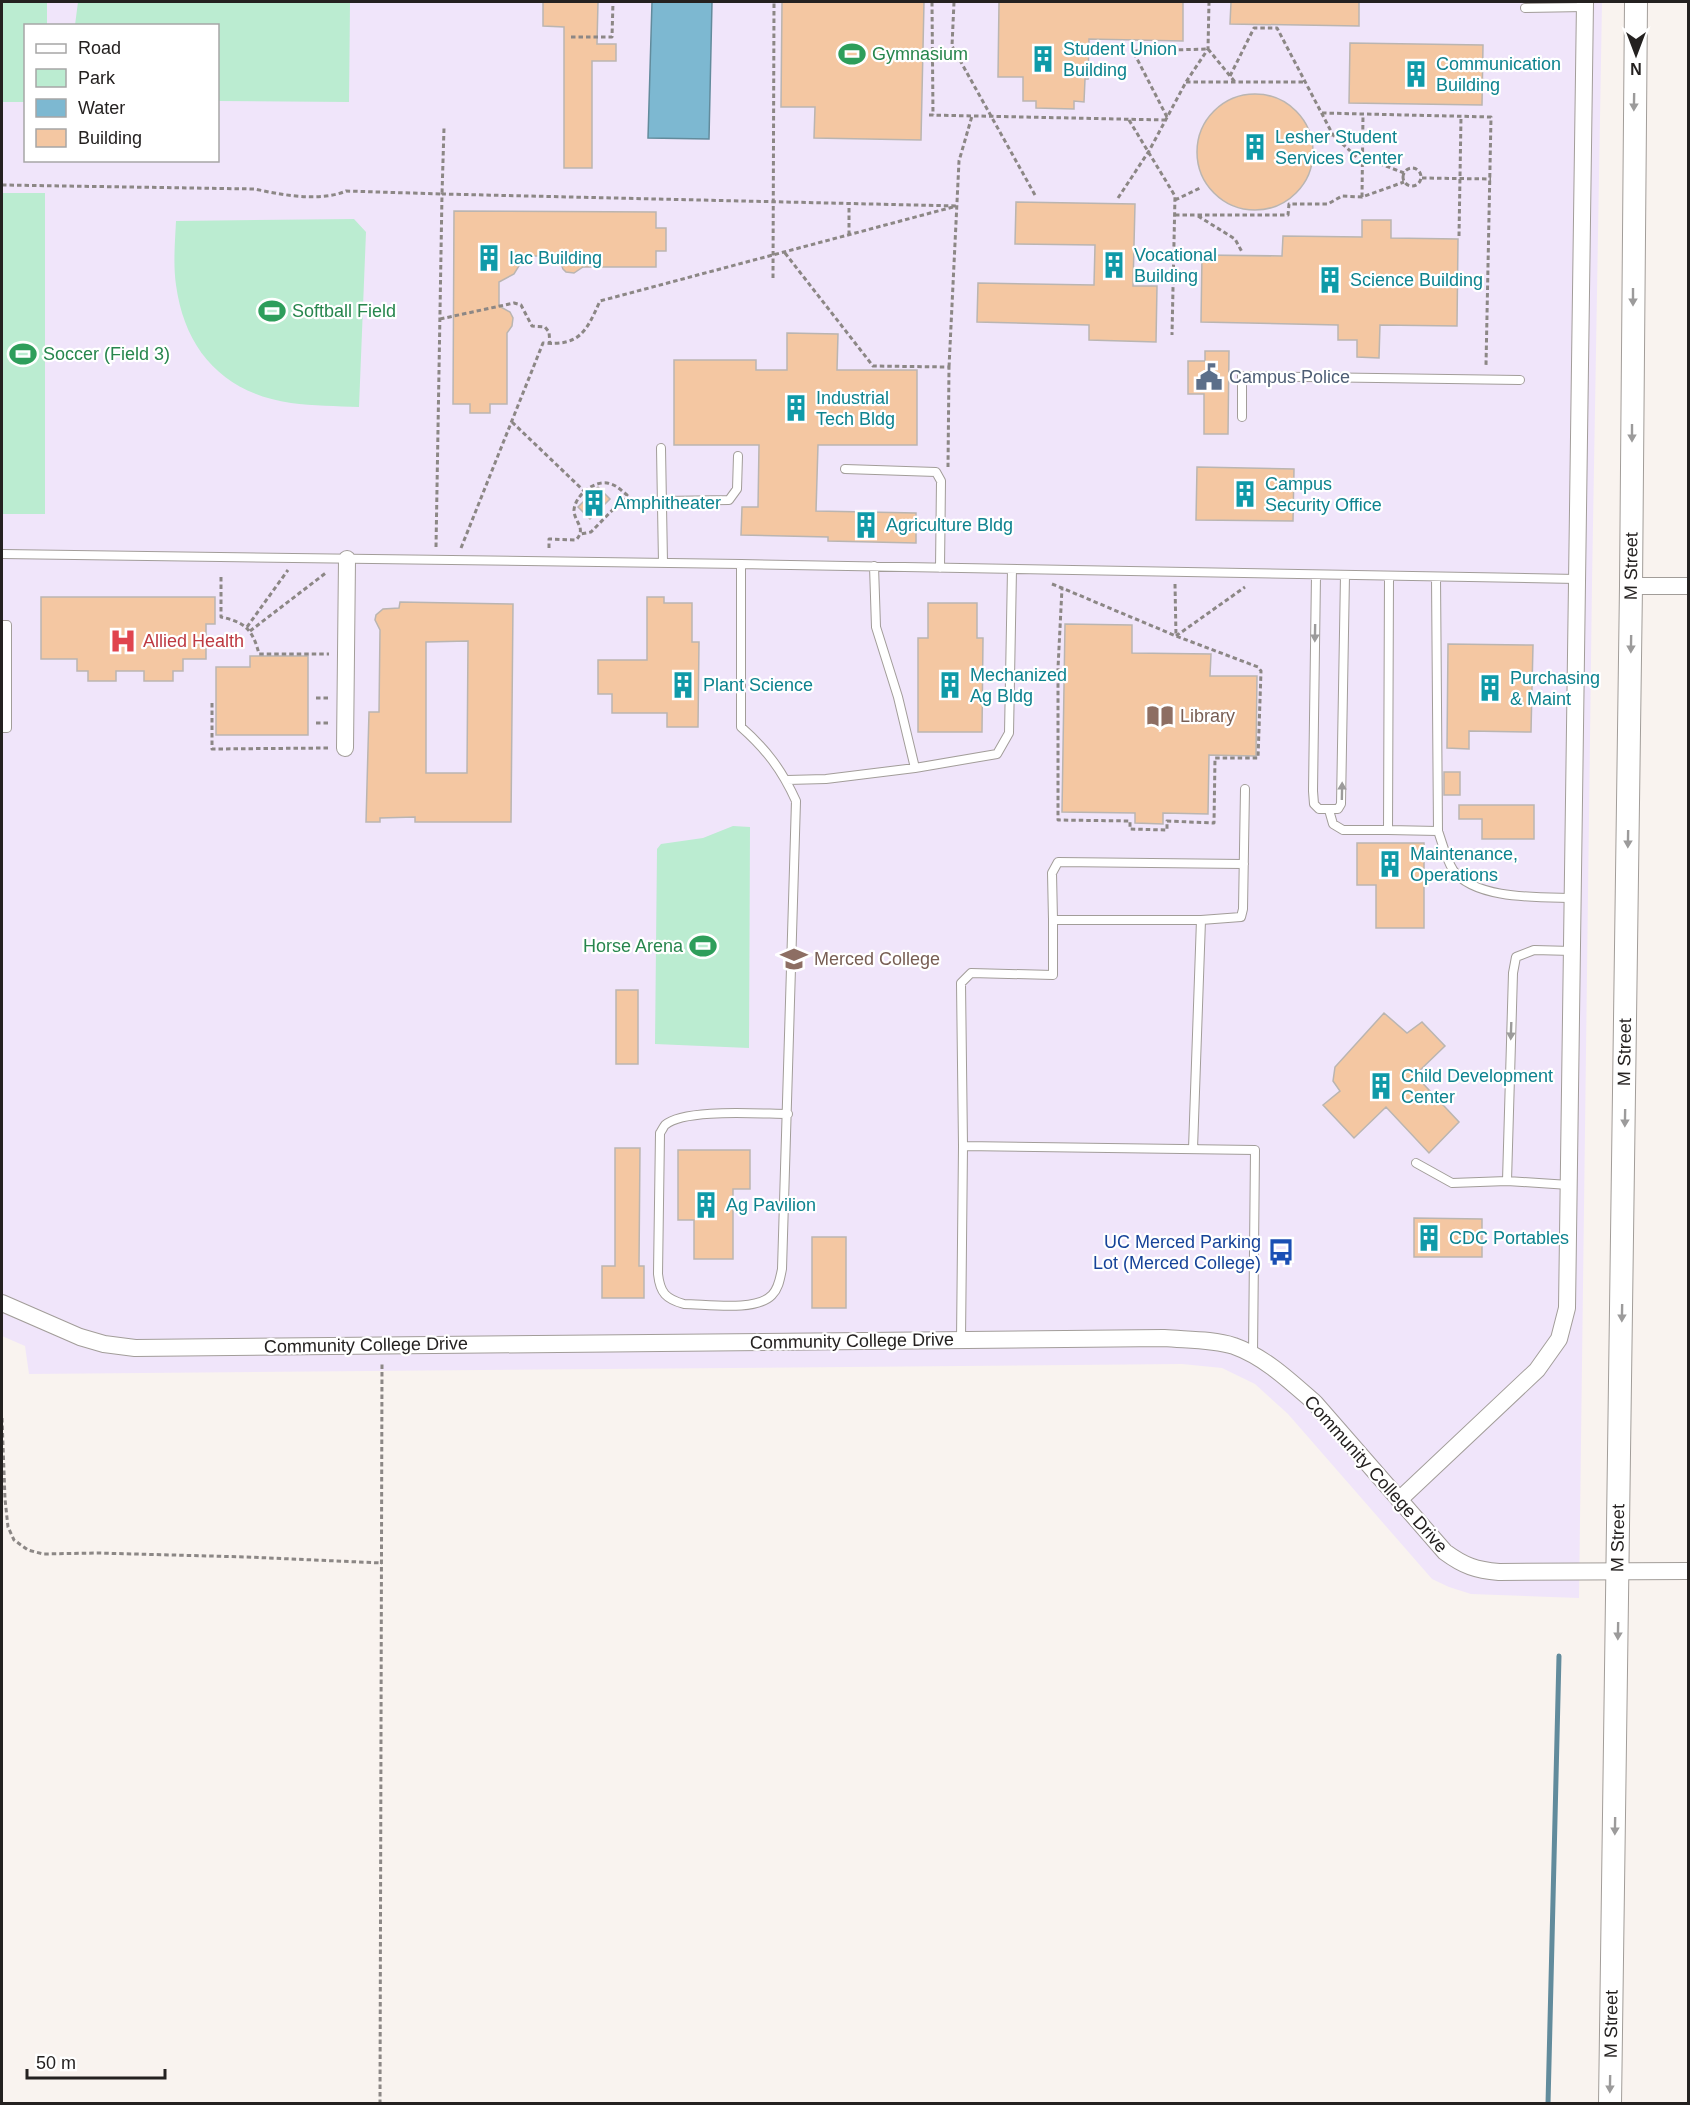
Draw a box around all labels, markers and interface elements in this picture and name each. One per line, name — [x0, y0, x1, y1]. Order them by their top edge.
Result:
legend — [24, 24, 219, 162]
north arrow — [1606, 24, 1666, 84]
text: Road — [78, 38, 121, 58]
sports icon: Gymnasium — [837, 39, 867, 69]
place label: Student Union Building — [1063, 39, 1177, 80]
place label: Gymnasium — [872, 44, 968, 64]
building icon: Student Union Building — [1028, 44, 1058, 74]
place label: Communication Building — [1436, 54, 1561, 95]
building icon: Communication Building — [1401, 59, 1431, 89]
text: N — [1630, 60, 1642, 77]
text: Park — [78, 68, 116, 88]
one-way arrow — [1629, 92, 1639, 111]
text: Water — [78, 98, 125, 118]
place label: Lesher Student Services Center — [1275, 127, 1403, 168]
text: Building — [78, 128, 142, 148]
building icon: Lesher Student Services Center — [1240, 132, 1270, 162]
building icon: Iac Building — [474, 243, 504, 273]
place label: Vocational Building — [1134, 245, 1217, 286]
place label: Iac Building — [509, 248, 602, 268]
building icon: Vocational Building — [1099, 250, 1129, 280]
building icon: Science Building — [1315, 265, 1345, 295]
place label: Science Building — [1350, 270, 1483, 290]
one-way arrow — [1628, 287, 1638, 306]
sports icon: Softball Field — [257, 296, 287, 326]
place label: Softball Field — [292, 301, 396, 321]
sports icon: Soccer (Field 3) — [8, 339, 38, 369]
place label: Soccer (Field 3) — [43, 344, 170, 364]
public building icon: Campus Police — [1194, 362, 1224, 392]
place label: Campus Police — [1229, 367, 1350, 387]
place label: Industrial Tech Bldg — [816, 388, 895, 429]
building icon: Industrial Tech Bldg — [781, 393, 811, 423]
one-way arrow — [1628, 423, 1637, 442]
place label: Campus Security Office — [1265, 474, 1382, 515]
building icon: Campus Security Office — [1230, 479, 1260, 509]
building icon: Amphitheater — [579, 488, 609, 518]
place label: Amphitheater — [614, 493, 721, 513]
building icon: Agriculture Bldg — [851, 510, 881, 540]
place label: Agriculture Bldg — [886, 515, 1013, 535]
street label: M Street — [1621, 532, 1641, 600]
one-way arrow — [1310, 624, 1320, 643]
hospital icon: Allied Health — [108, 626, 138, 656]
place label: Allied Health — [143, 631, 244, 651]
one-way arrow — [1626, 635, 1636, 654]
place label: Mechanized Ag Bldg — [970, 665, 1067, 706]
place label: Purchasing & Maint — [1510, 668, 1600, 709]
building icon: Plant Science — [668, 670, 698, 700]
building icon: Mechanized Ag Bldg — [935, 670, 965, 700]
building icon: Purchasing & Maint — [1475, 673, 1505, 703]
place label: Plant Science — [703, 675, 813, 695]
library icon: Library — [1145, 701, 1175, 731]
place label: Library — [1180, 706, 1235, 726]
one-way arrow — [1337, 781, 1346, 800]
one-way arrow — [1623, 830, 1633, 849]
place label: Maintenance, Operations — [1410, 844, 1518, 885]
building icon: Maintenance, Operations — [1375, 849, 1405, 879]
sports icon: Horse Arena — [688, 931, 718, 961]
place label: Horse Arena — [583, 936, 684, 956]
school or university icon: Merced College — [779, 944, 809, 974]
place label: Merced College — [814, 949, 940, 969]
street label: M Street — [1614, 1018, 1635, 1086]
one-way arrow — [1507, 1022, 1516, 1041]
place label: Child Development Center — [1401, 1066, 1553, 1107]
building icon: Child Development Center — [1366, 1071, 1396, 1101]
one-way arrow — [1620, 1109, 1630, 1128]
building icon: Ag Pavilion — [691, 1190, 721, 1220]
place label: Ag Pavilion — [726, 1195, 816, 1215]
building icon: CDC Portables — [1414, 1223, 1444, 1253]
place label: CDC Portables — [1449, 1228, 1569, 1248]
place label: UC Merced Parking Lot (Merced College) — [1093, 1232, 1261, 1273]
bus stop icon: UC Merced Parking Lot (Merced College) — [1266, 1237, 1296, 1267]
one-way arrow — [1617, 1304, 1627, 1323]
street label: Community College Drive — [750, 1329, 954, 1353]
street label: Community College Drive — [264, 1333, 468, 1357]
street label: Community College Drive — [1300, 1391, 1452, 1557]
street label: M Street — [1607, 1504, 1628, 1572]
one-way arrow — [1613, 1621, 1623, 1640]
one-way arrow — [1610, 1816, 1620, 1835]
street label: M Street — [1601, 1990, 1622, 2058]
scale bar — [27, 2042, 165, 2080]
text: 50 m — [36, 2053, 76, 2073]
one-way arrow — [1606, 2074, 1615, 2093]

